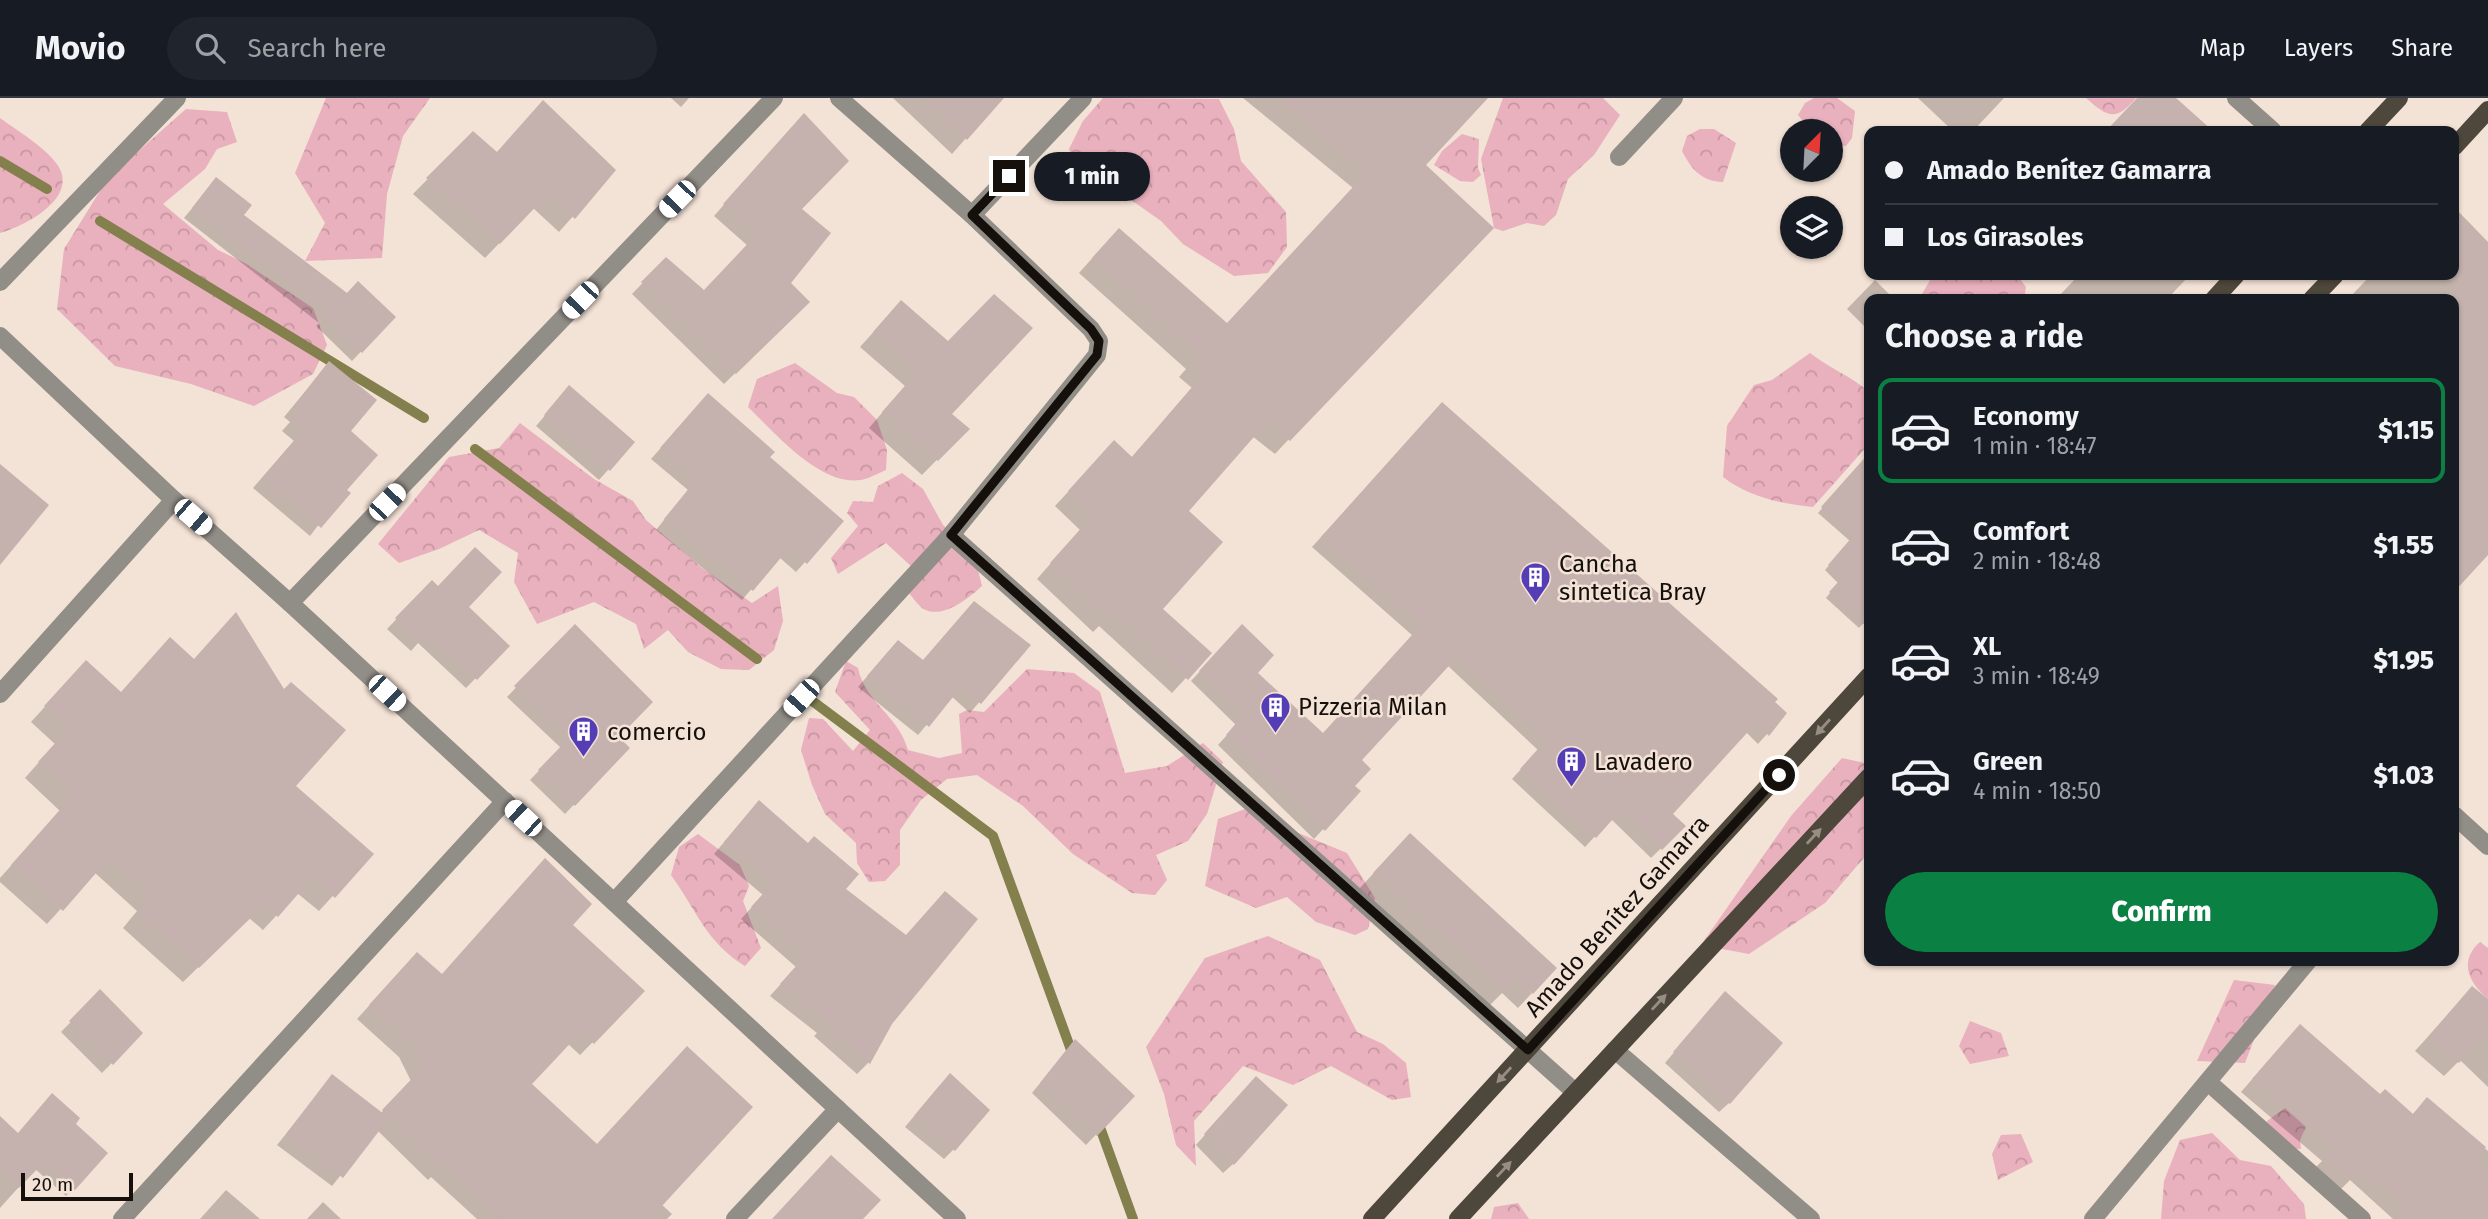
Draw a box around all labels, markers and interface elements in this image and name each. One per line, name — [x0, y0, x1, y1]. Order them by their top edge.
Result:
search box — [167, 17, 657, 80]
text: Movio — [35, 28, 125, 68]
icon: search — [191, 29, 229, 67]
text: Search here — [247, 33, 386, 64]
text: Map — [2200, 34, 2246, 62]
text: Layers — [2284, 34, 2353, 62]
text: Share — [2391, 34, 2453, 62]
north arrow — [1780, 119, 1843, 182]
map controls — [1780, 119, 1843, 259]
callout: 1 min — [1034, 152, 1149, 200]
text: Amado Benítez Gamarra — [1927, 155, 2211, 186]
route end — [993, 160, 1025, 192]
text: 1 min — [1064, 162, 1120, 190]
car — [655, 177, 700, 221]
button: layers — [1780, 196, 1843, 259]
text: Los Girasoles — [1927, 222, 2083, 253]
car — [558, 278, 603, 322]
text: Choose a ride — [1885, 317, 2083, 355]
icon: car — [1889, 399, 1952, 462]
text: Economy — [1973, 401, 2079, 432]
text: $1.15 — [2378, 415, 2434, 446]
text: 1 min · 18:47 — [1973, 432, 2096, 460]
car — [365, 480, 410, 524]
car — [171, 495, 216, 539]
icon: car — [1889, 514, 1952, 577]
text: Comfort — [1973, 516, 2069, 547]
text: $1.55 — [2373, 530, 2434, 561]
text: 2 min · 18:48 — [1973, 547, 2101, 575]
place label: Cancha sintetica Bray — [1559, 550, 1706, 606]
building icon: Cancha sintetica Bray — [1519, 561, 1553, 605]
icon: car — [1889, 629, 1952, 692]
text: XL — [1973, 631, 2001, 662]
text: $1.95 — [2374, 645, 2434, 676]
text: 3 min · 18:49 — [1973, 662, 2100, 690]
car — [365, 671, 410, 715]
car — [780, 675, 823, 721]
building icon: Pizzeria Milan — [1258, 690, 1292, 734]
place label: Pizzeria Milan — [1298, 693, 1448, 721]
building icon: comercio — [567, 715, 601, 759]
place label: comercio — [607, 718, 706, 746]
one-way arrow — [1815, 718, 1831, 736]
icon: car — [1889, 744, 1952, 807]
building icon: Lavadero — [1554, 745, 1588, 789]
text: Green — [1973, 746, 2043, 777]
place label: Lavadero — [1594, 748, 1693, 776]
route start — [1763, 759, 1795, 791]
text: $1.03 — [2374, 760, 2434, 791]
text: 4 min · 18:50 — [1973, 777, 2101, 805]
car — [501, 796, 546, 840]
street label: Amado Benítez Gamarra — [1519, 810, 1715, 1022]
one-way arrow — [1806, 827, 1822, 845]
button: Confirm — [1885, 872, 2438, 952]
one-way arrow — [1651, 994, 1668, 1011]
one-way arrow — [1497, 1067, 1513, 1084]
one-way arrow — [1496, 1161, 1512, 1178]
scale bar — [21, 1170, 133, 1202]
text: 20 m — [32, 1173, 73, 1196]

